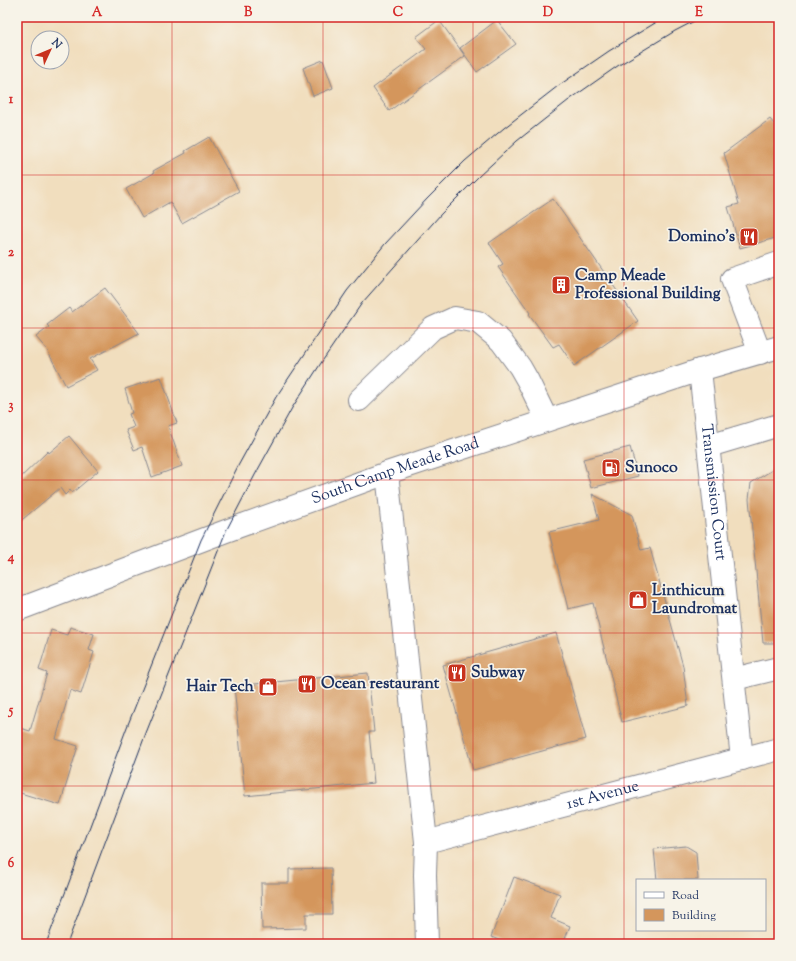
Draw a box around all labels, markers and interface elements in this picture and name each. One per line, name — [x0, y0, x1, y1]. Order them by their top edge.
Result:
text: A — [92, 4, 103, 22]
text: B — [244, 4, 253, 22]
text: C — [393, 4, 403, 22]
text: D — [543, 4, 553, 22]
text: E — [695, 4, 703, 22]
north arrow — [30, 30, 70, 70]
text: N — [47, 34, 65, 53]
text: 1 — [9, 91, 14, 109]
place label: Domino's — [668, 226, 735, 249]
restaurant icon: Domino's — [738, 226, 760, 248]
text: 2 — [8, 244, 15, 262]
place label: Camp Meade Professional Building — [575, 265, 721, 306]
building icon: Camp Meade Professional Building — [550, 274, 572, 296]
text: 3 — [8, 397, 14, 415]
street label: Transmission Court — [694, 423, 732, 562]
street label: South Camp Meade Road — [308, 432, 482, 511]
fuel station icon: Sunoco — [600, 457, 622, 479]
place label: Sunoco — [625, 457, 678, 480]
text: 4 — [7, 549, 15, 567]
place label: Linthicum Laundromat — [652, 580, 737, 621]
shop icon: Linthicum Laundromat — [627, 589, 649, 611]
restaurant icon: Subway — [446, 662, 468, 684]
place label: Subway — [471, 662, 525, 685]
restaurant icon: Ocean restaurant — [296, 673, 318, 695]
place label: Ocean restaurant — [321, 673, 440, 696]
place label: Hair Tech — [186, 676, 255, 699]
shop icon: Hair Tech — [257, 676, 279, 698]
text: 5 — [8, 702, 14, 720]
street label: 1st Avenue — [564, 775, 642, 816]
text: 6 — [8, 855, 15, 873]
legend — [636, 879, 766, 931]
text: Road — [672, 887, 699, 905]
text: Building — [672, 907, 716, 925]

